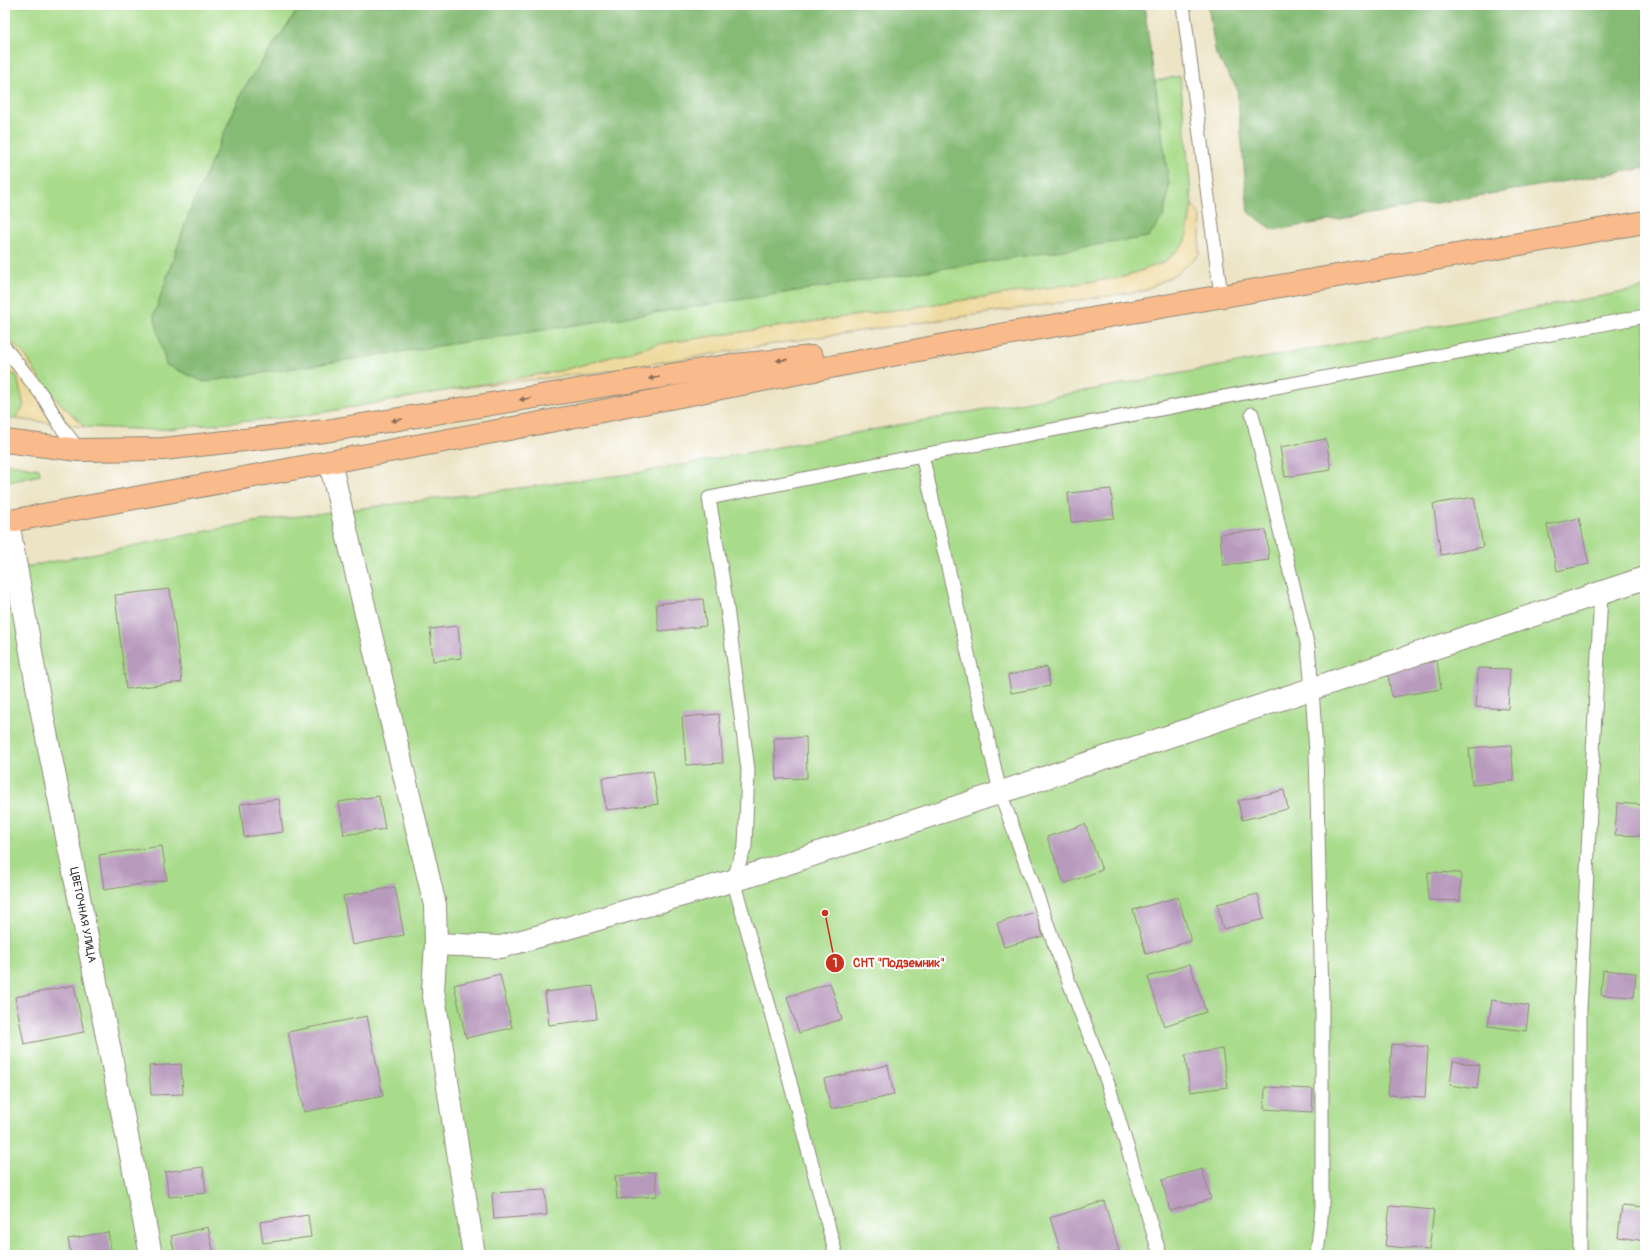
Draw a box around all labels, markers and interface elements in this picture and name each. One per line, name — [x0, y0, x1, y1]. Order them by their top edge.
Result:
one-way arrow — [776, 357, 789, 364]
one-way arrow — [648, 375, 660, 381]
one-way arrow — [519, 396, 531, 402]
one-way arrow — [391, 417, 403, 423]
street label: ЦВЕТОЧНАЯ УЛИЦА — [67, 866, 99, 964]
callout: СНТ "Подземник" — [825, 951, 953, 975]
text: 1 — [833, 956, 837, 971]
text: СНТ "Подземник" — [853, 956, 945, 971]

